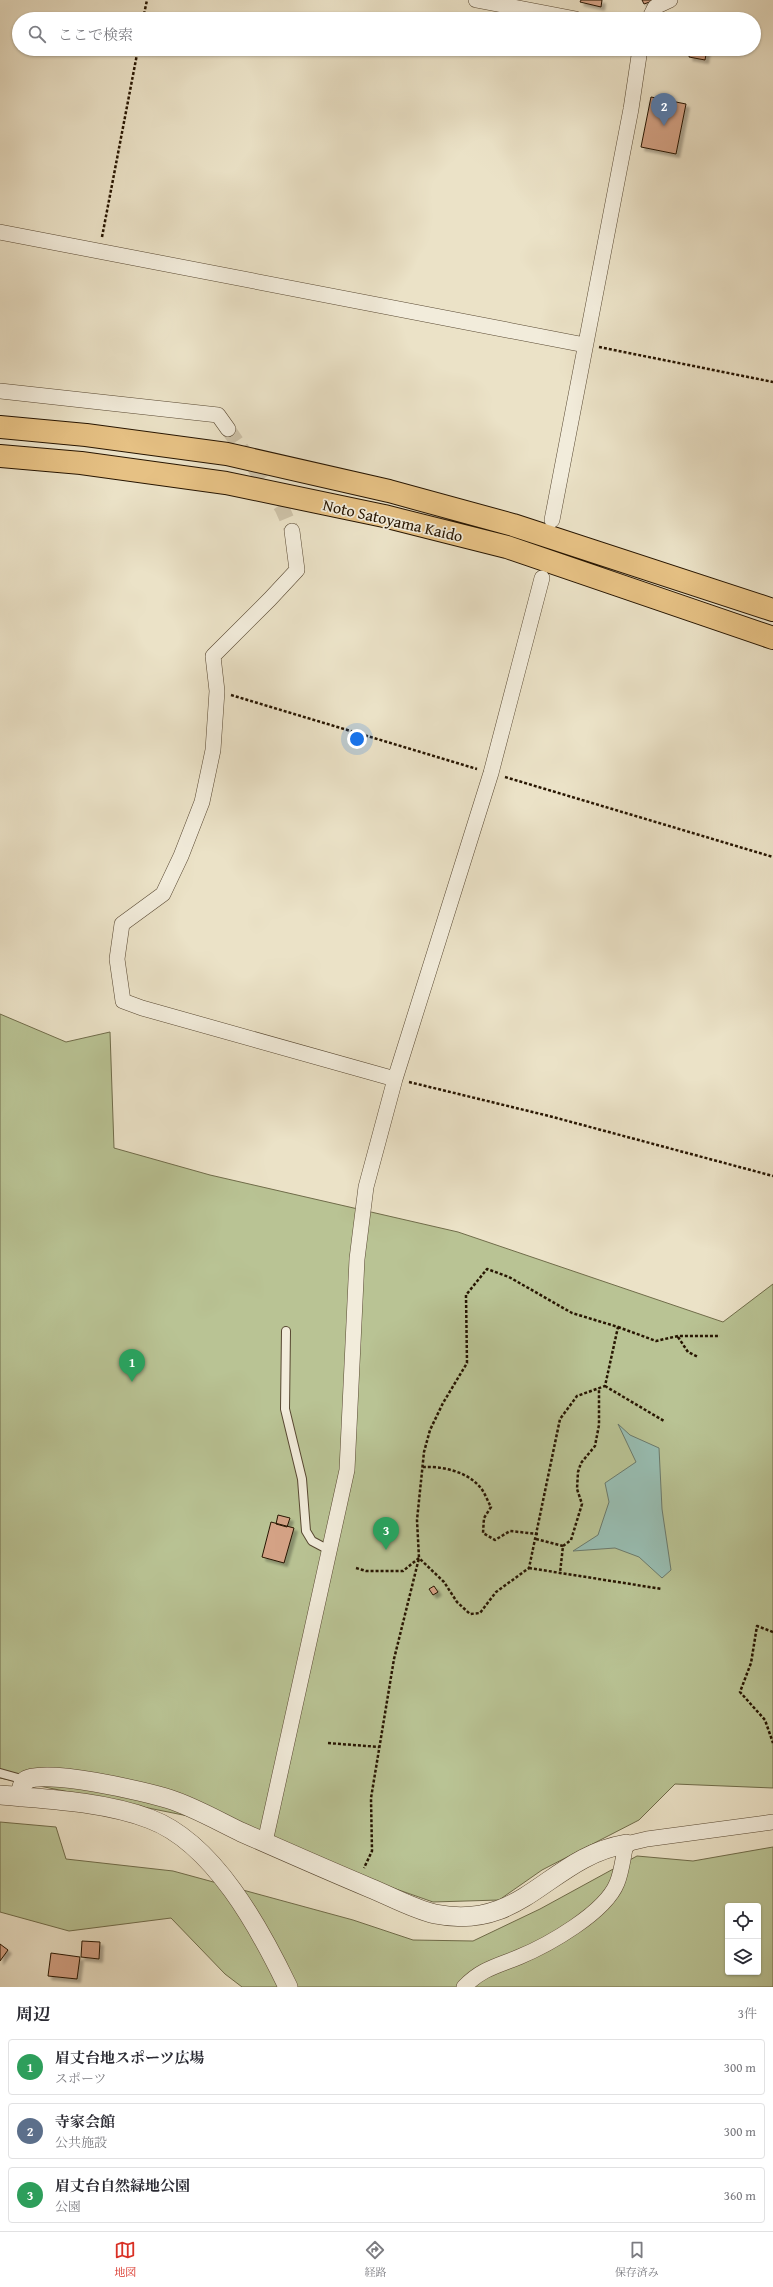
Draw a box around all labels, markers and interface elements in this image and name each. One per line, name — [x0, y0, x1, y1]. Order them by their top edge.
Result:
search box — [12, 12, 761, 56]
icon: search — [26, 23, 48, 45]
text: ここで検索 — [58, 24, 133, 45]
pin: 2 — [651, 93, 677, 126]
street label: Noto Satoyama Kaido — [321, 492, 465, 548]
your location — [347, 729, 367, 749]
pin: 1 — [119, 1349, 145, 1382]
pin: 3 — [373, 1517, 399, 1550]
map controls — [725, 1903, 761, 1975]
button: locate — [725, 1903, 761, 1939]
button: layers — [725, 1939, 761, 1975]
text: 周辺 — [16, 2001, 50, 2026]
text: 3件 — [738, 2004, 757, 2023]
text: 眉丈台地スポーツ広場 — [55, 2047, 204, 2068]
text: 1 — [27, 2058, 33, 2077]
text: 300 m — [724, 2058, 756, 2077]
text: スポーツ — [55, 2069, 106, 2088]
text: 寺家会館 — [55, 2111, 115, 2132]
text: 2 — [27, 2122, 33, 2141]
text: 300 m — [724, 2122, 756, 2141]
text: 公共施設 — [55, 2133, 107, 2152]
text: 眉丈台自然緑地公園 — [55, 2175, 190, 2196]
text: 3 — [27, 2186, 33, 2205]
text: 360 m — [724, 2186, 756, 2205]
text: 公園 — [55, 2197, 81, 2216]
tab: 地図 — [114, 2239, 136, 2280]
tab: 経路 — [364, 2239, 386, 2280]
tab: 保存済み — [615, 2239, 659, 2280]

